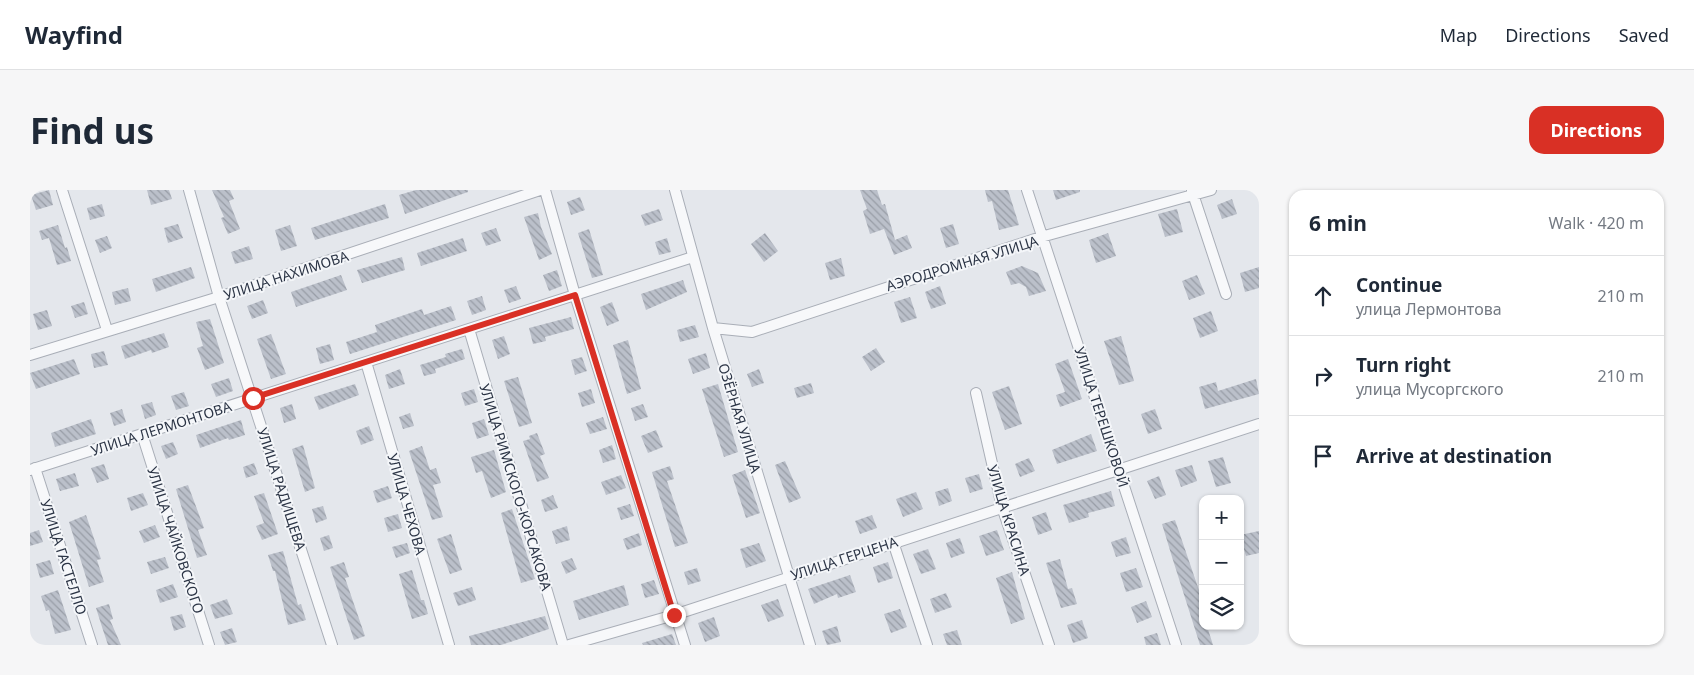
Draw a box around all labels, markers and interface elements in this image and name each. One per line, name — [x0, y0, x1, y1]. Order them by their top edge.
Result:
text: Wayfind — [25, 18, 123, 51]
text: Map — [1440, 23, 1477, 47]
text: Directions — [1505, 23, 1591, 47]
text: Saved — [1619, 23, 1669, 47]
button: Directions — [1529, 106, 1664, 154]
text: Find us — [30, 107, 154, 154]
text: 6 min — [1309, 209, 1367, 237]
text: Walk · 420 m — [1549, 212, 1644, 234]
street label: АЭРОДРОМНАЯ УЛИЦА — [884, 231, 1040, 295]
street label: УЛИЦА НАХИМОВА — [221, 246, 351, 304]
text: Continue — [1356, 272, 1442, 298]
icon: ahead — [1309, 282, 1337, 310]
text: 210 m — [1597, 285, 1644, 307]
text: улица Лермонтова — [1356, 298, 1502, 320]
street label: УЛИЦА ТЕРЕШКОВОЙ — [1070, 344, 1134, 490]
text: Turn right — [1356, 352, 1451, 378]
street label: ОЗЁРНАЯ УЛИЦА — [714, 361, 766, 475]
icon: right — [1309, 362, 1337, 390]
text: 210 m — [1597, 365, 1644, 387]
text: улица Мусоргского — [1356, 378, 1503, 400]
street label: УЛИЦА РИМСКОГО-КОРСАКОВА — [475, 381, 557, 593]
route start — [242, 387, 265, 410]
street label: УЛИЦА ЛЕРМОНТОВА — [88, 396, 234, 460]
street label: УЛИЦА РАДИЩЕВА — [253, 425, 311, 553]
icon: arrive — [1309, 442, 1337, 470]
text: Arrive at destination — [1356, 443, 1552, 469]
street label: УЛИЦА ЧЕХОВА — [383, 451, 431, 557]
street label: УЛИЦА КРАСИНА — [983, 462, 1035, 578]
street label: УЛИЦА ЧАЙКОВСКОГО — [143, 464, 209, 616]
map controls — [1199, 495, 1244, 630]
button: + — [1199, 495, 1244, 540]
street label: УЛИЦА ГАСТЕЛЛО — [36, 497, 92, 617]
street label: УЛИЦА ГЕРЦЕНА — [788, 532, 900, 584]
button: − — [1199, 540, 1244, 585]
button: layers — [1199, 585, 1244, 630]
route end — [663, 604, 686, 627]

